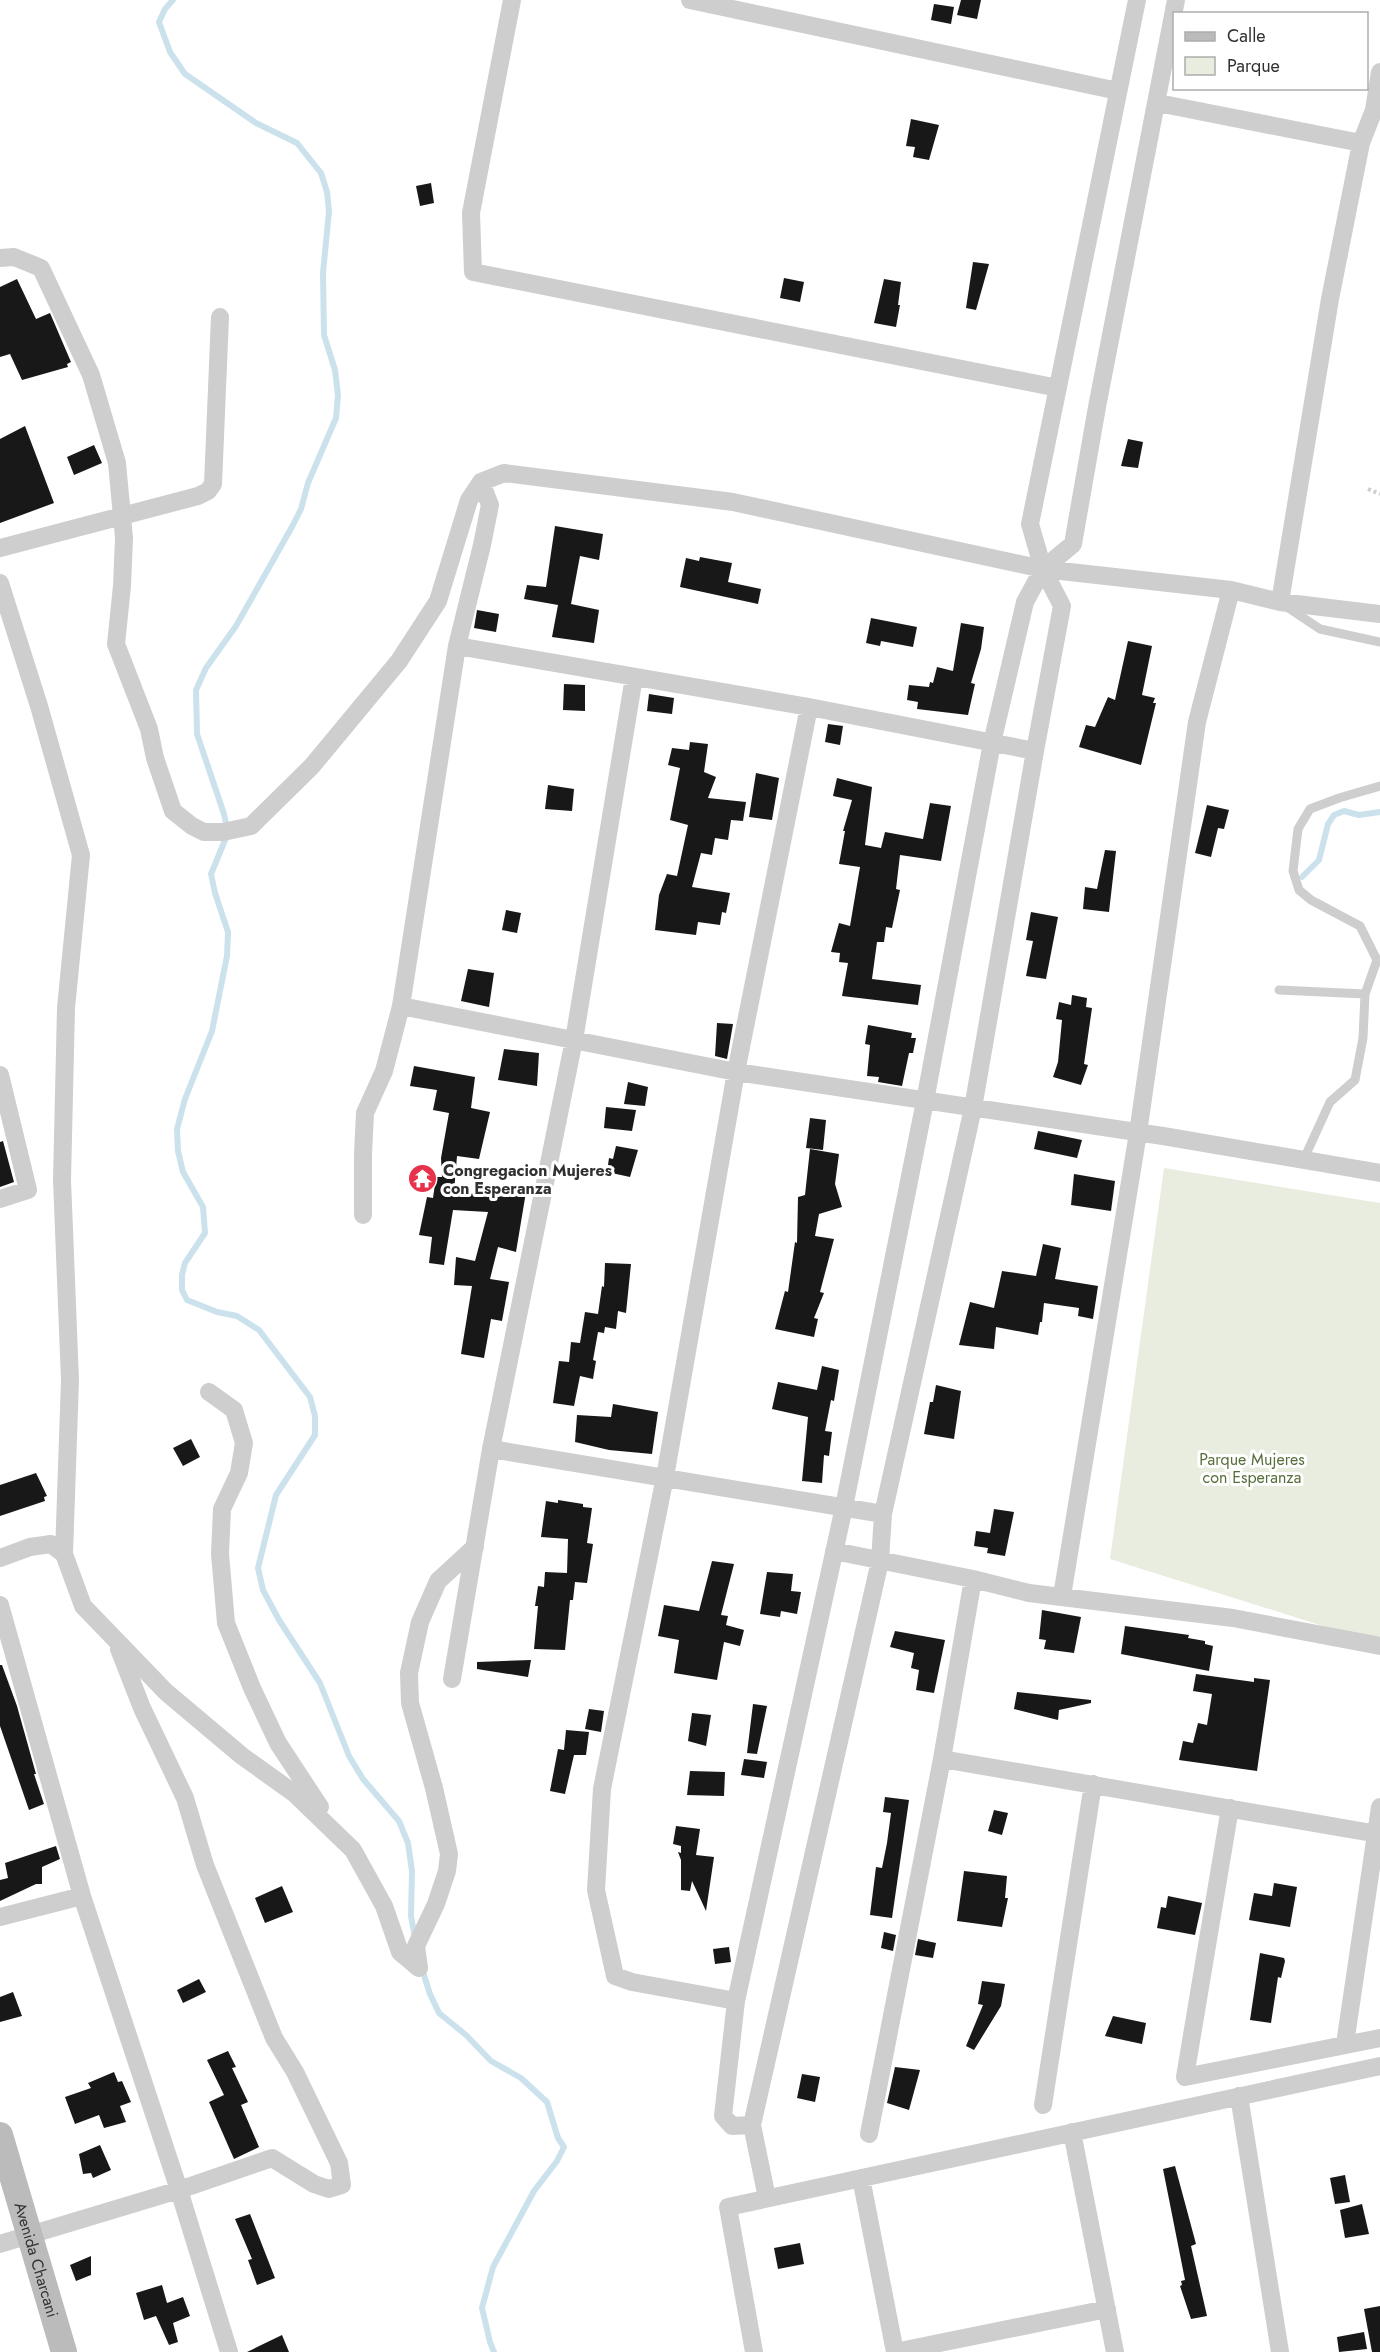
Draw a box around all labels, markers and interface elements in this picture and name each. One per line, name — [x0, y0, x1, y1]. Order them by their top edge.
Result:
legend — [1173, 12, 1368, 90]
text: Calle — [1227, 23, 1266, 49]
text: Parque — [1227, 53, 1280, 79]
place label: Congregacion Mujeres con Esperanza — [443, 1159, 612, 1200]
temple icon: Congregacion Mujeres con Esperanza — [406, 1163, 438, 1195]
park label: Parque Mujeres con Esperanza — [1199, 1448, 1305, 1489]
street label: Avenida Charcani — [9, 2199, 65, 2320]

